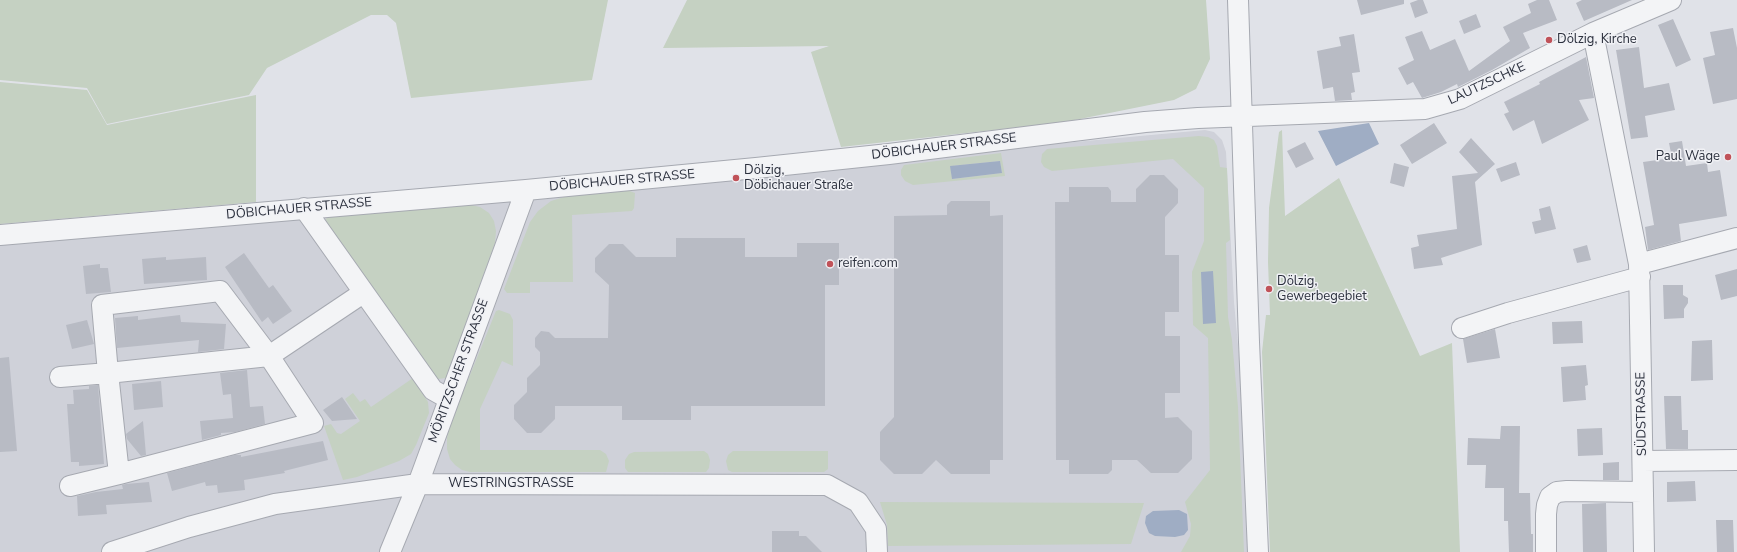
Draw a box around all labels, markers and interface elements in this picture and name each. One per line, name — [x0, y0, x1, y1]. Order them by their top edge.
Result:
place label: Dölzig, Kirche — [1557, 32, 1637, 48]
marker: Dölzig, Kirche — [1544, 35, 1554, 45]
street label: LAUTZSCHKE — [1446, 59, 1528, 109]
street label: DÖBICHAUER STRASSE — [871, 130, 1017, 164]
place label: Paul Wäge — [1656, 149, 1720, 165]
marker: Paul Wäge — [1723, 152, 1733, 162]
place label: Dölzig, Döbichauer Straße — [744, 163, 853, 194]
street label: DÖBICHAUER STRASSE — [549, 167, 695, 195]
marker: Dölzig, Döbichauer Straße — [731, 173, 741, 183]
street label: DÖBICHAUER STRASSE — [226, 195, 372, 223]
place label: reifen.com — [838, 256, 898, 272]
marker: reifen.com — [825, 259, 835, 269]
place label: Dölzig, Gewerbegebiet — [1277, 274, 1367, 305]
marker: Dölzig, Gewerbegebiet — [1264, 284, 1274, 294]
street label: MÖRITZSCHER STRASSE — [426, 297, 492, 445]
street label: SÜDSTRASSE — [1633, 372, 1651, 456]
street label: WESTRINGSTRASSE — [448, 476, 574, 492]

